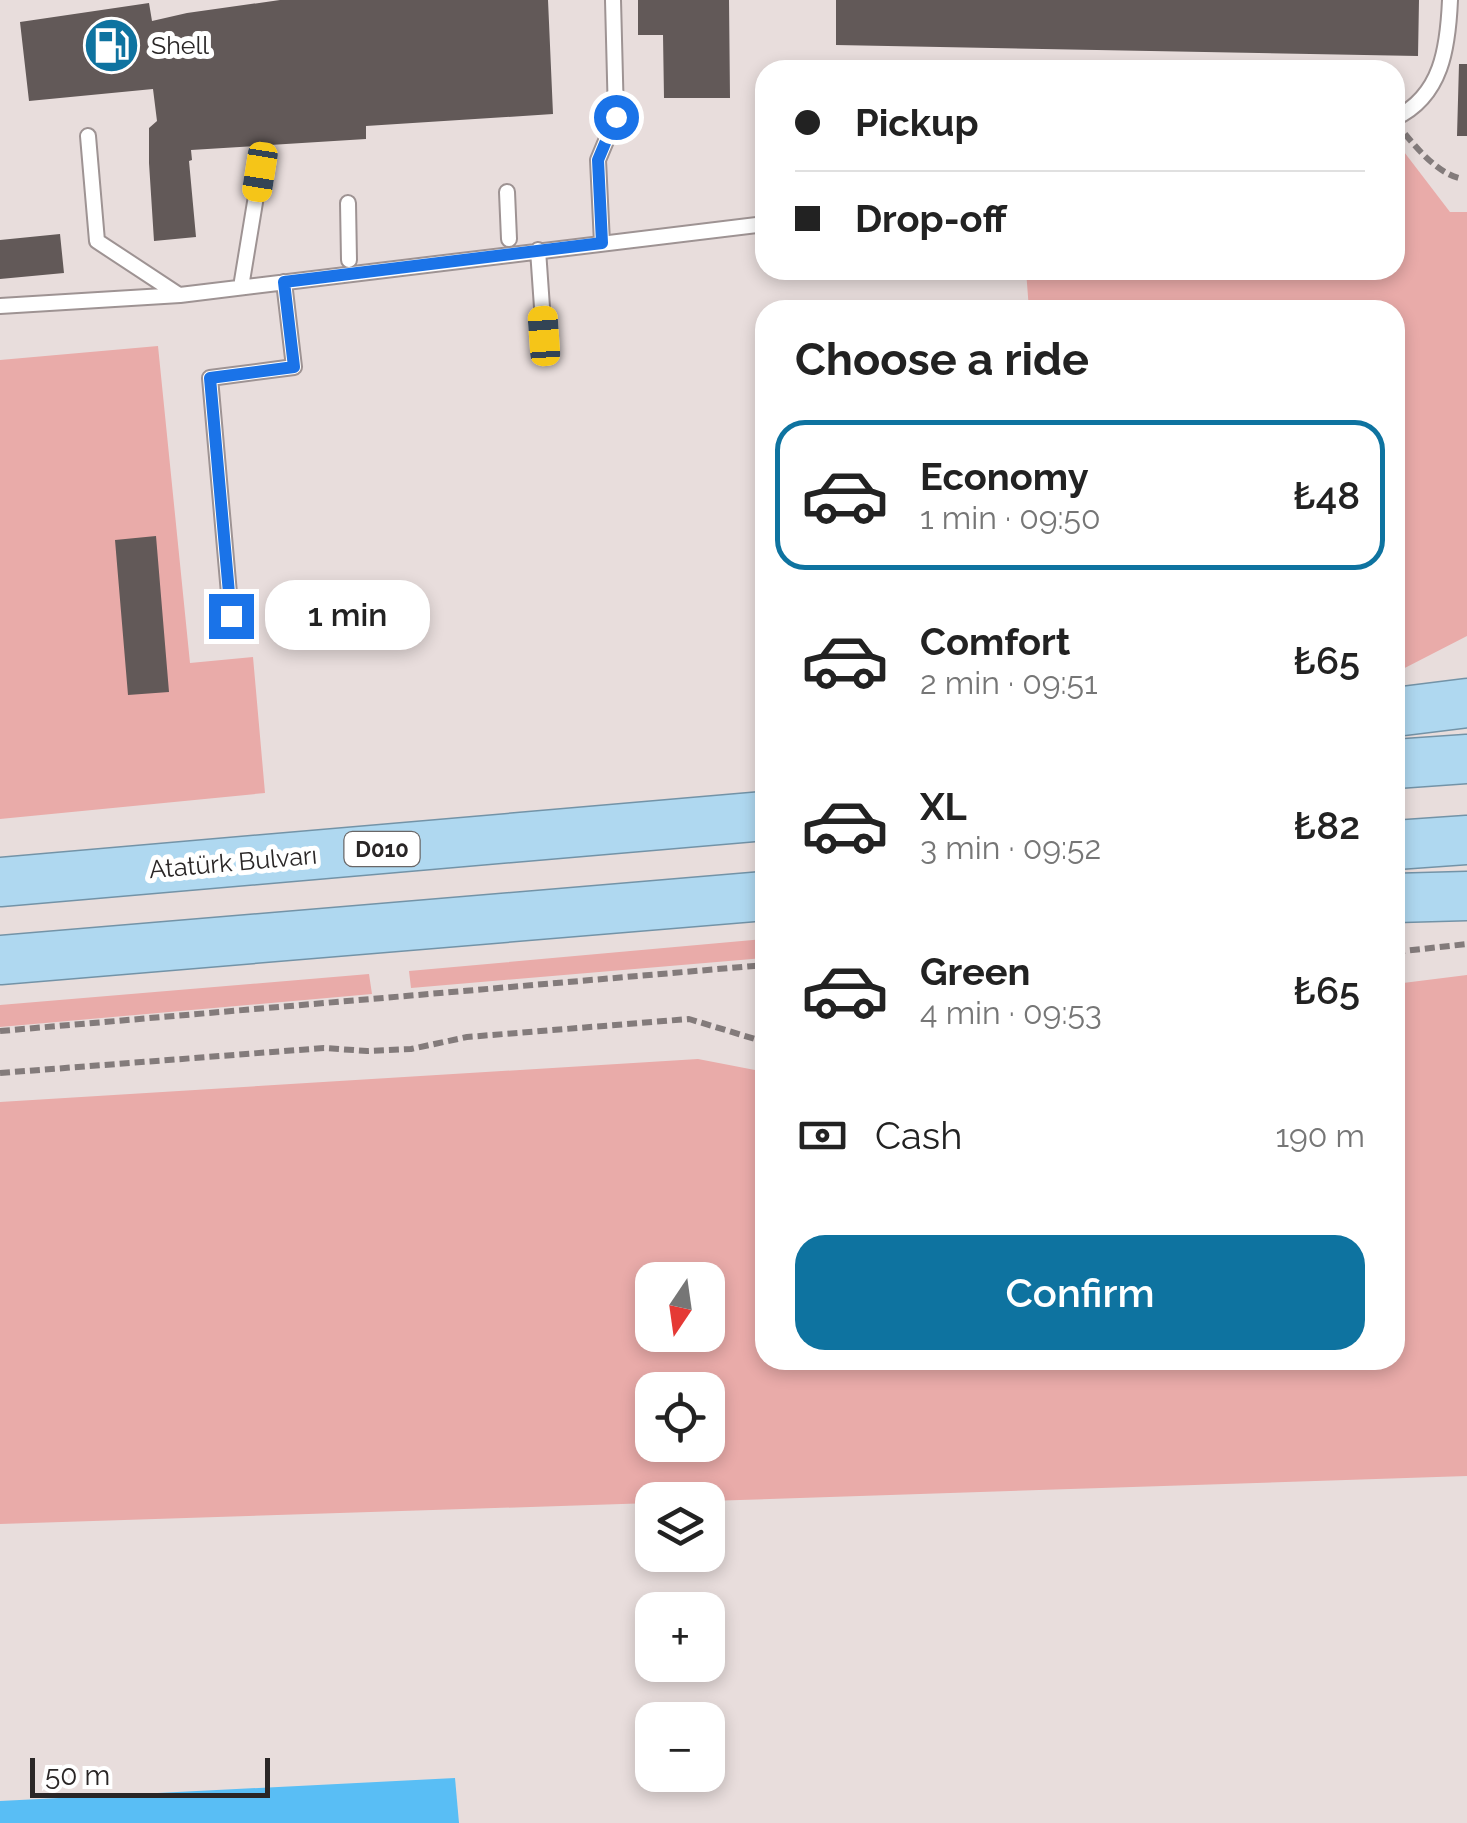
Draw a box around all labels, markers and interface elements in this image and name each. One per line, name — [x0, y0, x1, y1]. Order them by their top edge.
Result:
fuel station icon: Shell — [82, 15, 142, 75]
place label: Shell — [151, 30, 209, 60]
route start — [594, 95, 639, 140]
text: Pickup — [855, 100, 979, 145]
car — [240, 140, 280, 204]
text: Drop-off — [855, 196, 1007, 241]
car — [527, 305, 561, 367]
text: Choose a ride — [795, 333, 1089, 386]
icon: car — [800, 450, 890, 540]
text: Economy — [920, 454, 1089, 499]
text: ₺48 — [1293, 473, 1360, 518]
text: 1 min · 09:50 — [920, 499, 1101, 536]
callout: 1 min — [266, 581, 431, 651]
route end — [209, 594, 254, 639]
text: 1 min — [308, 596, 387, 633]
icon: car — [800, 615, 890, 705]
text: Comfort — [920, 619, 1070, 664]
text: ₺65 — [1293, 638, 1360, 683]
text: 2 min · 09:51 — [920, 664, 1098, 701]
icon: car — [800, 780, 890, 870]
text: XL — [920, 784, 967, 829]
text: ₺82 — [1294, 803, 1360, 848]
text: 3 min · 09:52 — [920, 829, 1101, 866]
road number: D010 — [344, 832, 420, 866]
street label: Atatürk Bulvarı — [148, 840, 318, 884]
icon: car — [800, 945, 890, 1035]
text: Green — [920, 949, 1030, 994]
text: ₺65 — [1293, 968, 1360, 1013]
text: 4 min · 09:53 — [920, 994, 1102, 1031]
icon: cash — [795, 1108, 850, 1163]
text: Cash — [875, 1113, 962, 1158]
text: 190 m — [1275, 1117, 1365, 1154]
button: Confirm — [795, 1235, 1365, 1350]
north arrow — [635, 1262, 725, 1352]
map controls — [635, 1262, 725, 1792]
button: locate — [635, 1372, 725, 1462]
button: layers — [635, 1482, 725, 1572]
button: + — [635, 1592, 725, 1682]
button: − — [635, 1702, 725, 1792]
scale bar — [30, 1753, 270, 1798]
text: 50 m — [45, 1759, 110, 1792]

